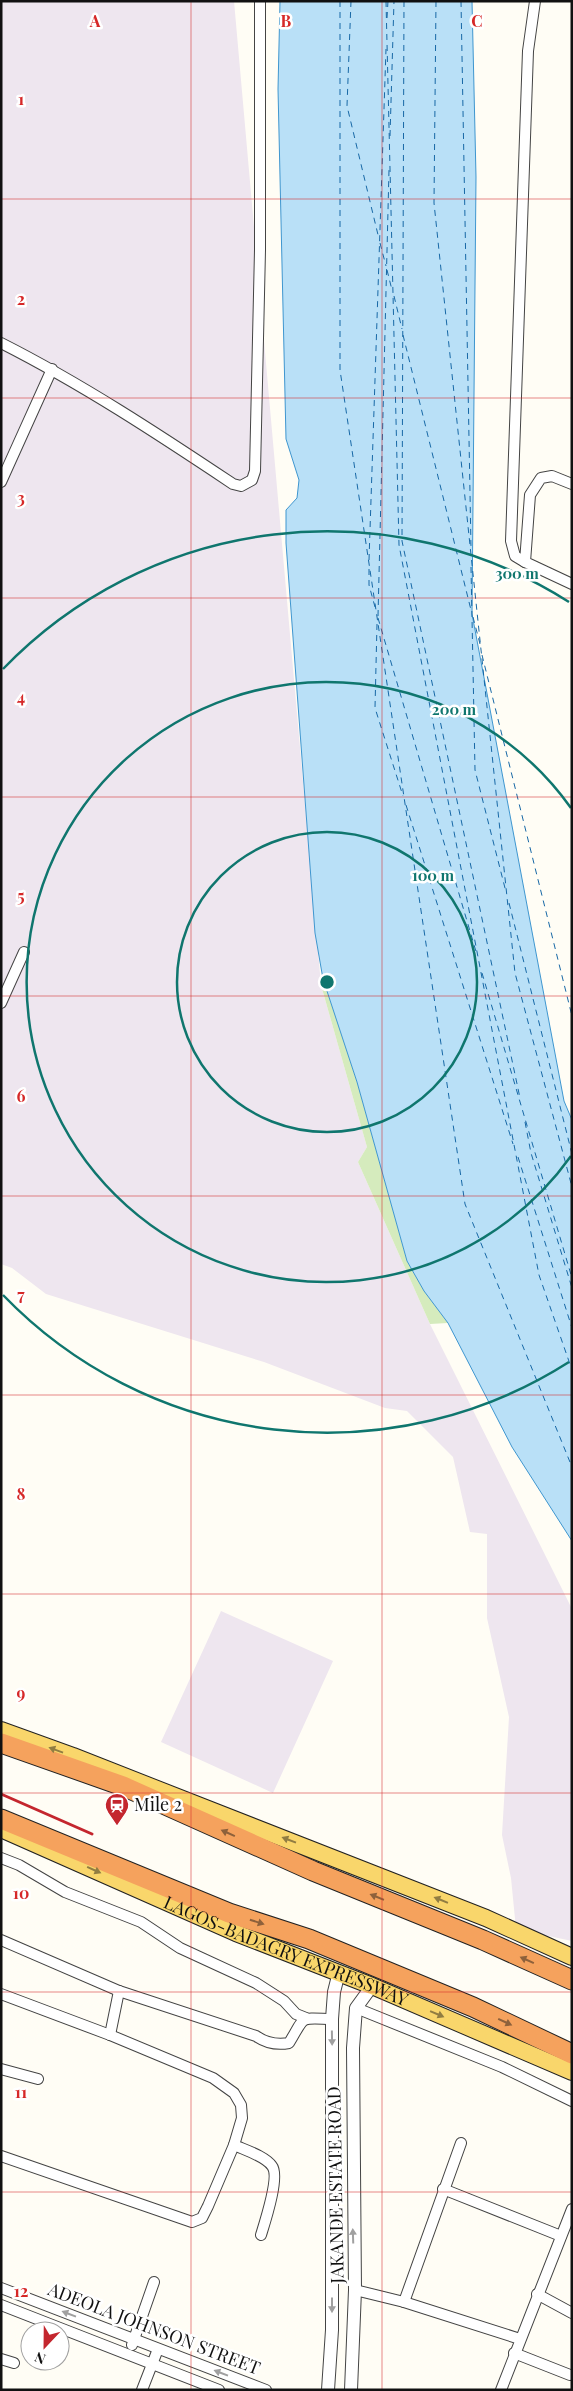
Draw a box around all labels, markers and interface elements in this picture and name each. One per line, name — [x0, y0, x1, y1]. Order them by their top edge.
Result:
text: A — [89, 10, 101, 31]
text: B — [281, 10, 292, 31]
text: C — [471, 10, 483, 31]
text: 1 — [18, 88, 24, 109]
text: 2 — [17, 288, 25, 309]
text: 3 — [17, 487, 25, 508]
text: 300 m — [495, 563, 539, 583]
text: 4 — [17, 686, 25, 707]
text: 200 m — [432, 699, 477, 719]
text: 100 m — [412, 865, 455, 885]
text: 5 — [17, 885, 25, 906]
centre of rings — [318, 973, 336, 991]
text: 6 — [17, 1085, 26, 1106]
text: 7 — [17, 1284, 25, 1305]
text: 8 — [17, 1483, 26, 1504]
text: 9 — [17, 1682, 26, 1703]
one-way arrow — [49, 1746, 64, 1753]
station icon: Mile 2 — [104, 1792, 130, 1826]
place label: Mile 2 — [134, 1792, 182, 1816]
one-way arrow — [221, 1829, 235, 1837]
one-way arrow — [282, 1836, 297, 1843]
one-way arrow — [87, 1867, 101, 1875]
text: 10 — [13, 1882, 29, 1903]
street label: LAGOS-BADAGRY EXPRESSWAY — [160, 1890, 412, 2011]
one-way arrow — [370, 1893, 385, 1901]
one-way arrow — [433, 1895, 448, 1903]
one-way arrow — [250, 1919, 265, 1926]
one-way arrow — [520, 1956, 534, 1964]
one-way arrow — [430, 2010, 445, 2018]
one-way arrow — [498, 2019, 512, 2027]
one-way arrow — [328, 2030, 336, 2046]
text: 11 — [15, 2081, 27, 2102]
street label: JAKANDE ESTATE ROAD — [321, 2086, 349, 2285]
one-way arrow — [349, 2228, 357, 2244]
street label: ADEOLA JOHNSON STREET — [44, 2276, 264, 2380]
text: 12 — [14, 2280, 28, 2301]
one-way arrow — [328, 2298, 336, 2314]
one-way arrow — [62, 2310, 76, 2318]
north arrow — [20, 2321, 70, 2371]
text: N — [32, 2348, 48, 2369]
one-way arrow — [213, 2369, 228, 2376]

